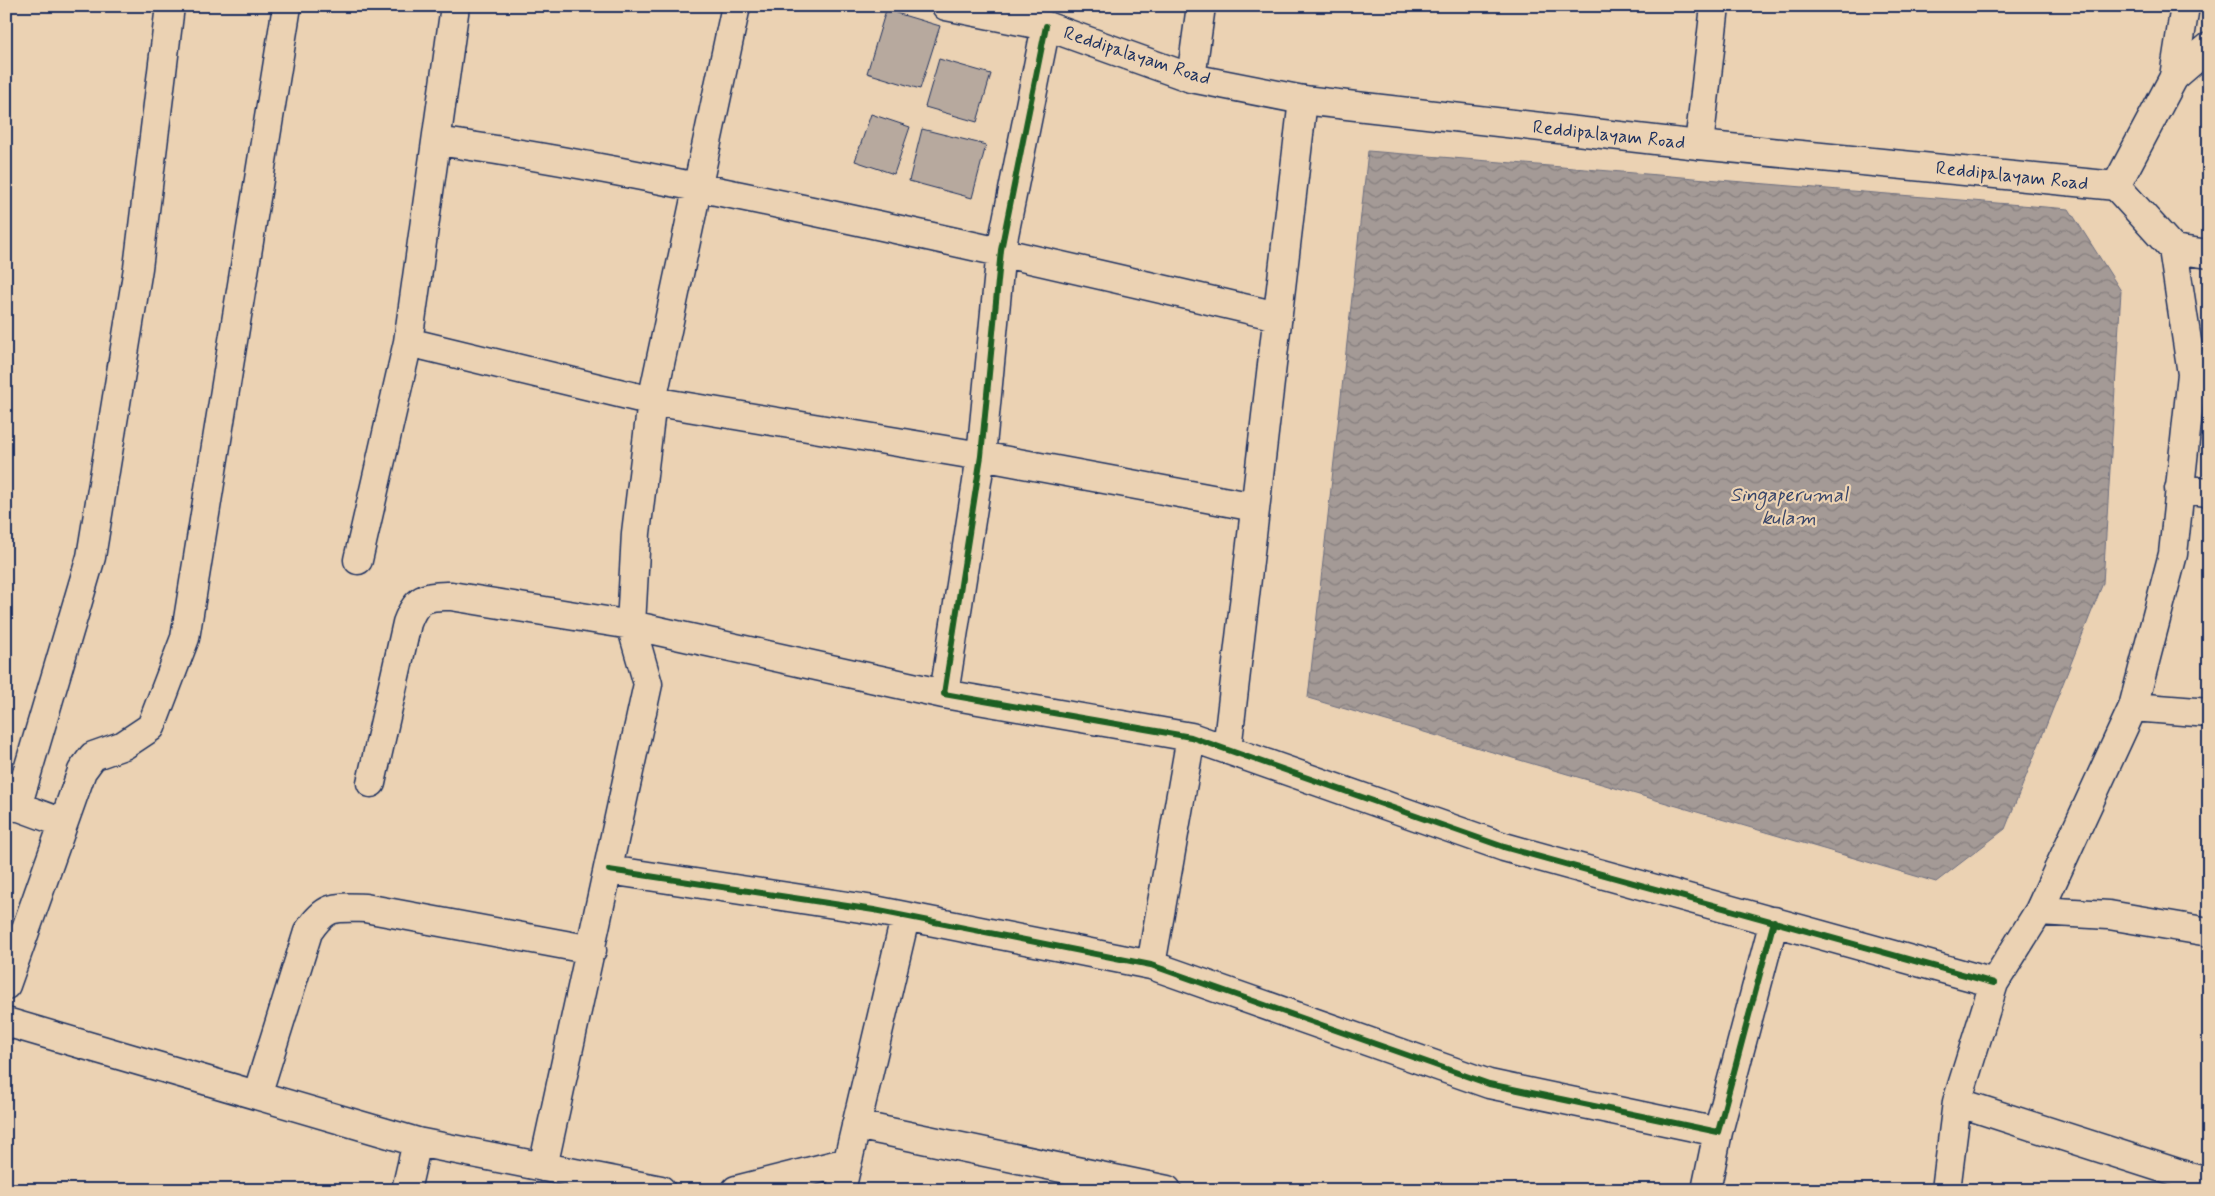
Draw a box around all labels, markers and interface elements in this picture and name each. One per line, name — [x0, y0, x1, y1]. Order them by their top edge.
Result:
street label: Reddipalayam Road — [1060, 20, 1214, 92]
street label: Reddipalayam Road — [1532, 115, 1686, 155]
street label: Reddipalayam Road — [1935, 156, 2089, 196]
water label: Singaperumal kulam — [1730, 482, 1849, 532]

